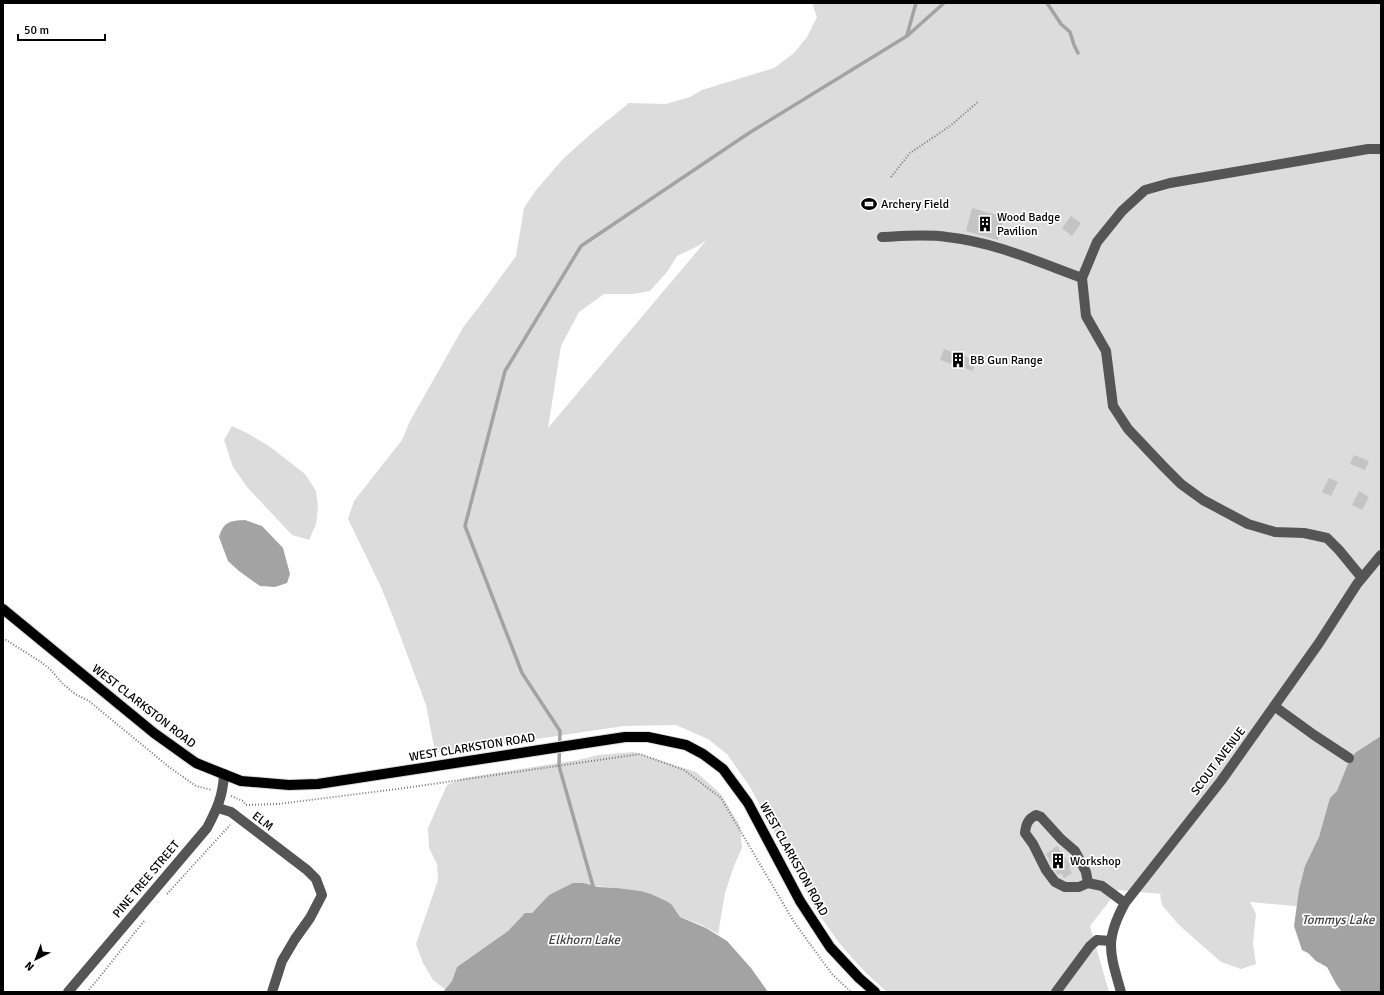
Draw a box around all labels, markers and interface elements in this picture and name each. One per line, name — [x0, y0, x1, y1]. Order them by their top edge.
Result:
scale bar — [18, 16, 105, 42]
text: 50 m — [24, 23, 49, 38]
sports icon: Archery Field — [860, 195, 878, 213]
place label: Archery Field — [881, 197, 949, 212]
place label: Wood Badge Pavilion — [997, 210, 1060, 239]
building icon: Wood Badge Pavilion — [976, 215, 994, 233]
building icon: BB Gun Range — [949, 351, 967, 369]
place label: BB Gun Range — [970, 353, 1043, 368]
street label: WEST CLARKSTON ROAD — [89, 661, 199, 752]
street label: SCOUT AVENUE — [1188, 724, 1249, 798]
street label: WEST CLARKSTON ROAD — [408, 730, 536, 765]
street label: WEST CLARKSTON ROAD — [756, 800, 831, 919]
street label: ELM — [249, 809, 276, 834]
street label: PINE TREE STREET — [110, 838, 183, 921]
building icon: Workshop — [1049, 852, 1067, 870]
place label: Workshop — [1070, 854, 1121, 869]
water label: Tommys Lake — [1301, 912, 1376, 928]
water label: Elkhorn Lake — [548, 932, 622, 948]
north arrow — [16, 939, 56, 979]
text: N — [22, 959, 37, 973]

